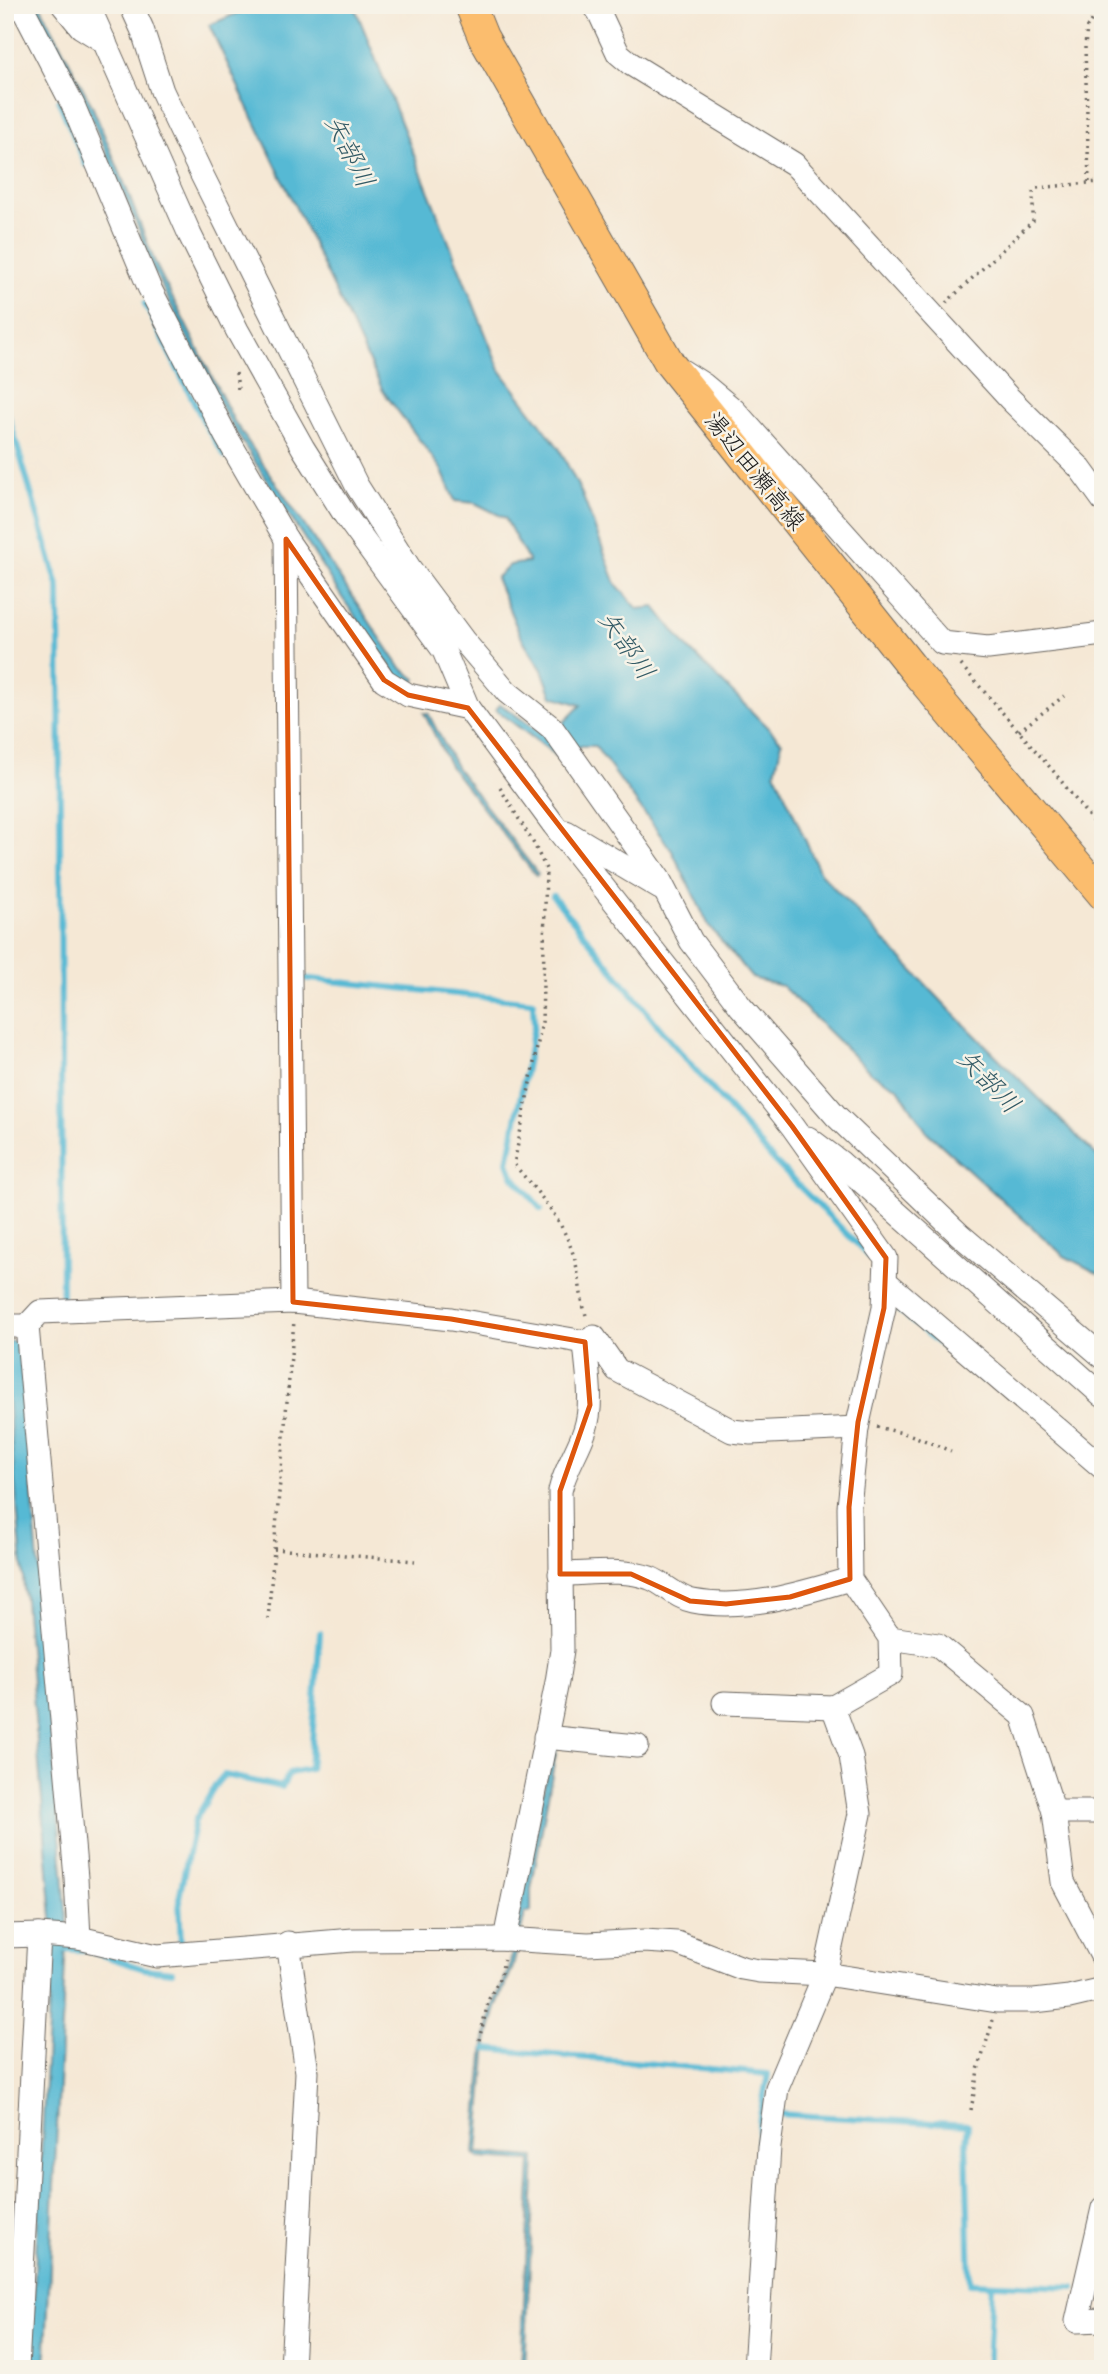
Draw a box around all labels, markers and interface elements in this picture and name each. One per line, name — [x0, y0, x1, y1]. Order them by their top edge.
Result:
water label: 矢部川 — [312, 108, 385, 196]
street label: 湯辺田瀬高線 — [693, 404, 814, 540]
water label: 矢部川 — [586, 602, 665, 690]
water label: 矢部川 — [945, 1040, 1030, 1125]

